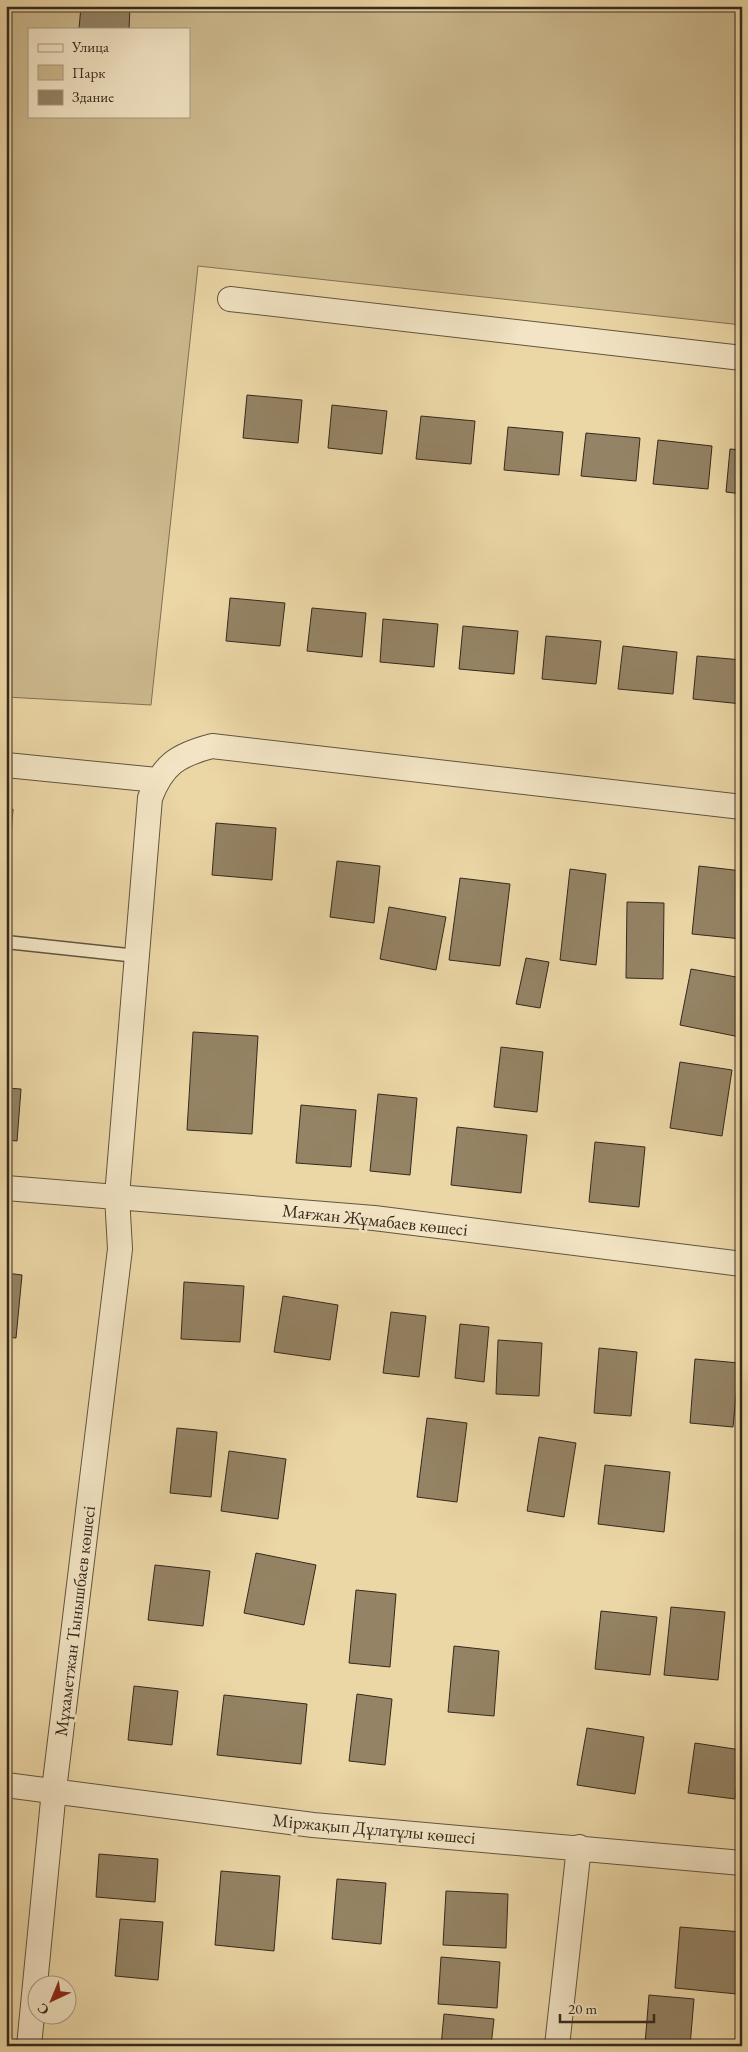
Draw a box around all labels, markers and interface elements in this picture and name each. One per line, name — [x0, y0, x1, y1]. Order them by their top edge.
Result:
legend — [28, 28, 190, 118]
text: Улица — [71, 37, 109, 56]
text: Парк — [72, 63, 105, 82]
text: Здание — [72, 87, 114, 106]
street label: Мағжан Жұмабаев көшесі — [281, 1198, 469, 1241]
street label: Мұхаметжан Тынышбаев көшесі — [49, 1504, 100, 1738]
street label: Міржақып Дұлатұлы көшесі — [272, 1808, 477, 1849]
north arrow — [28, 1974, 78, 2024]
scale bar — [560, 1992, 654, 2024]
text: С — [33, 1999, 53, 2019]
text: 20 m — [568, 1999, 597, 2018]

